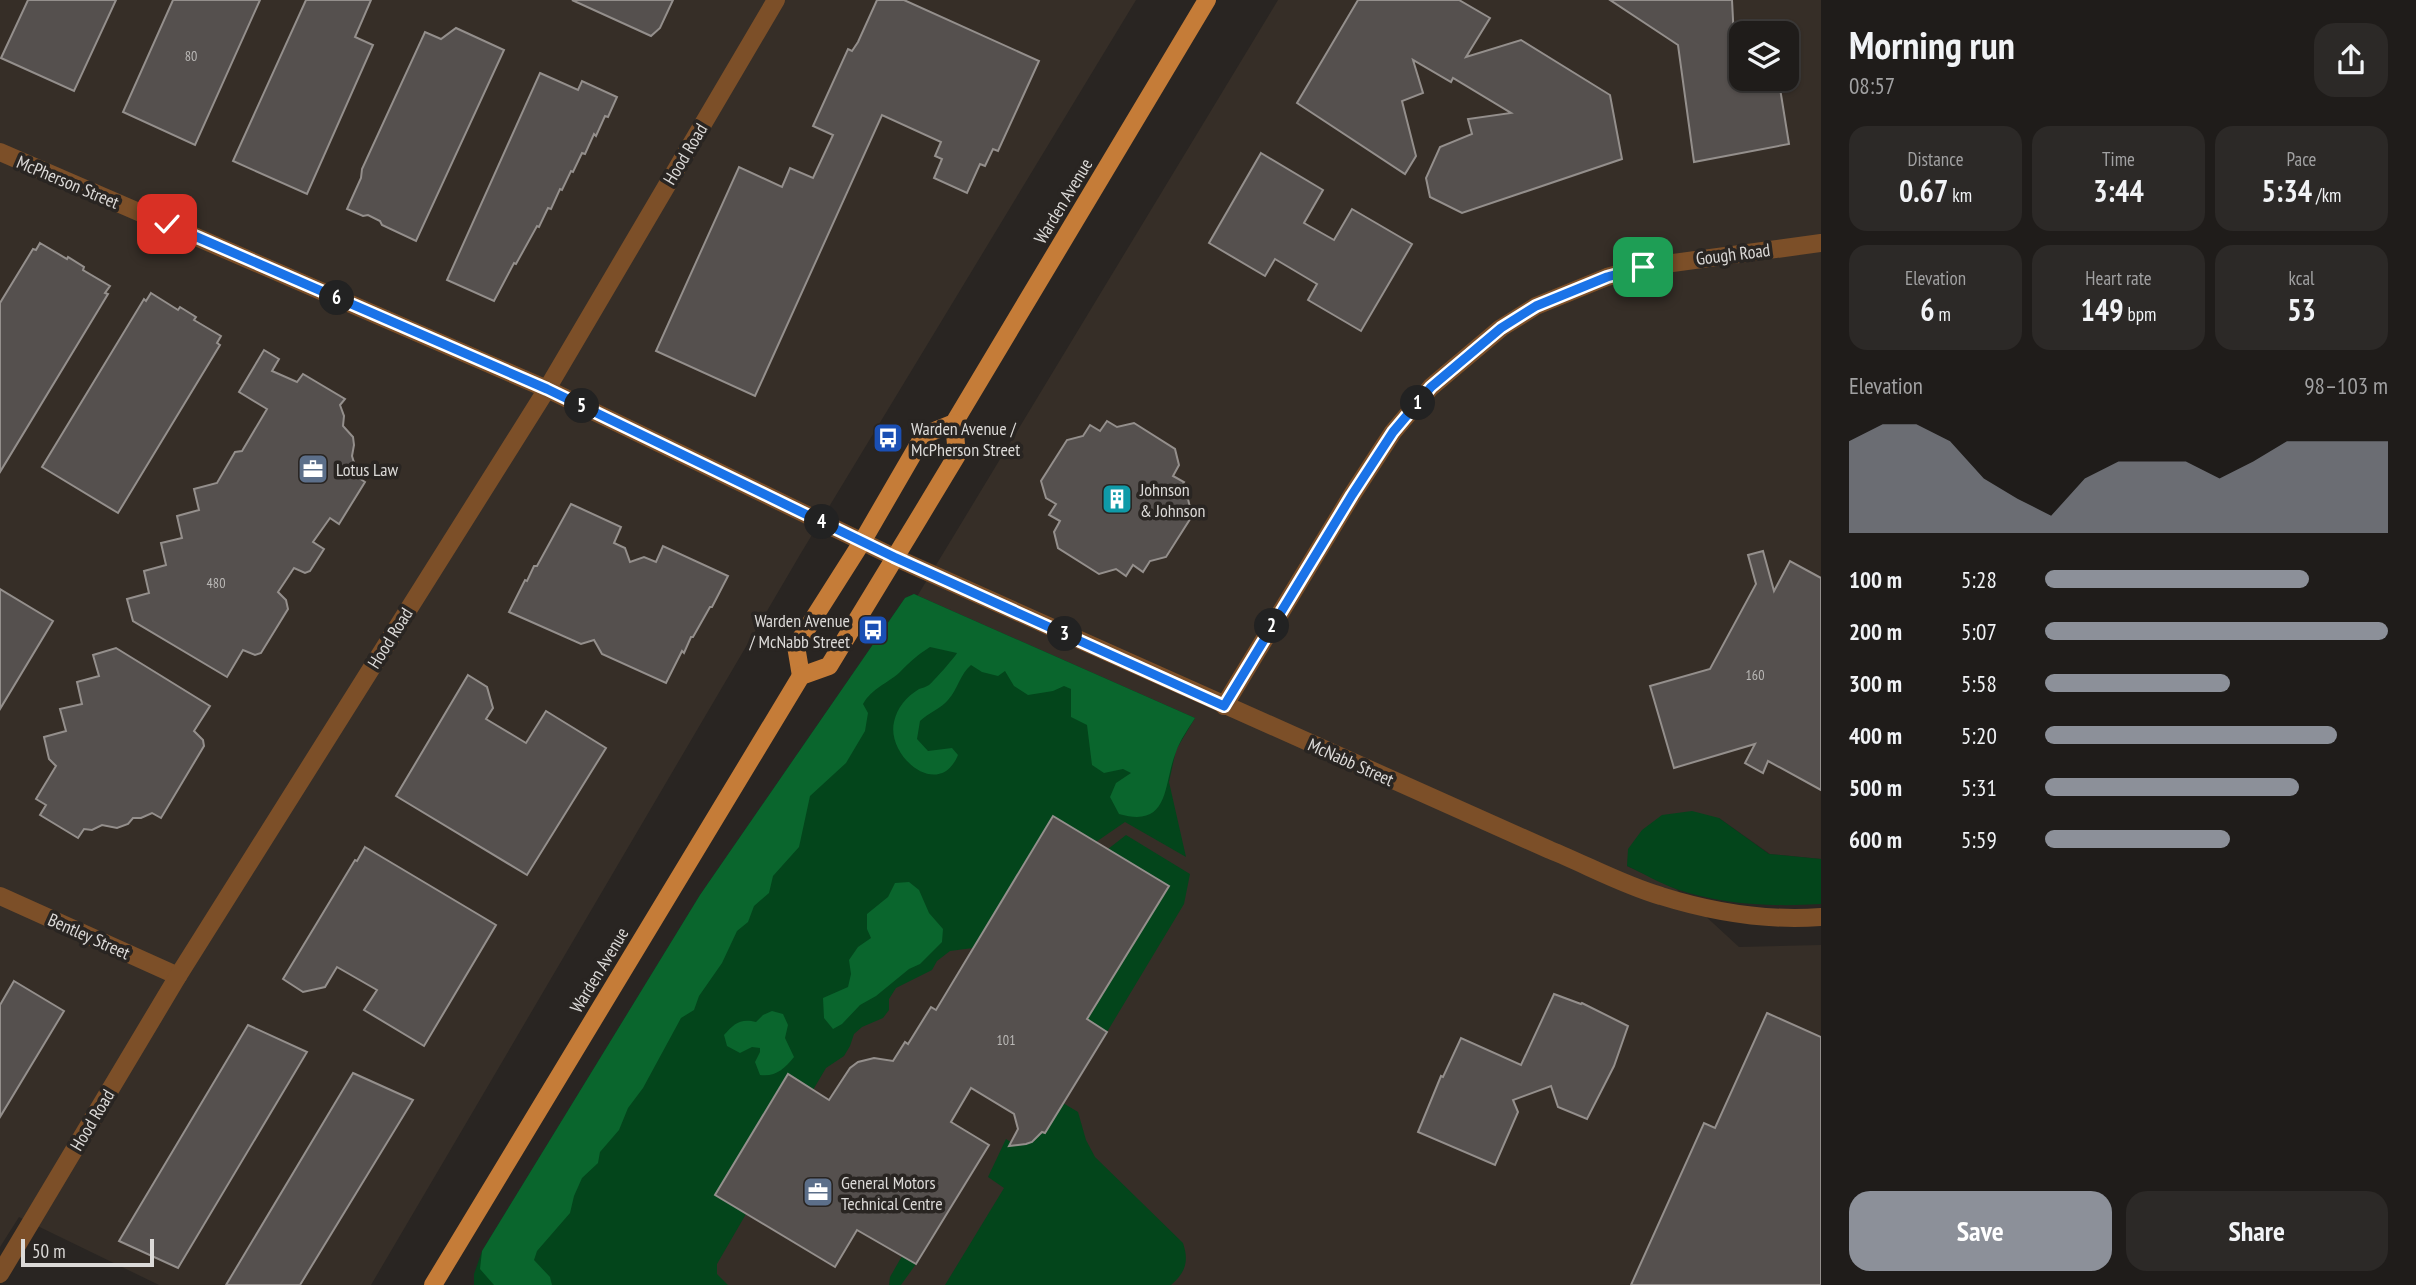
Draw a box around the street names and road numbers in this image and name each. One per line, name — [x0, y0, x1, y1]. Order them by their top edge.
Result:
street label: Hood Road — [658, 119, 712, 189]
street label: McPherson Street — [13, 150, 123, 214]
street label: Warden Avenue — [1029, 154, 1097, 248]
street label: Gough Road — [1695, 238, 1771, 270]
street label: Hood Road — [362, 603, 418, 673]
street label: McNabb Street — [1305, 733, 1397, 791]
street label: Bentley Street — [44, 908, 134, 964]
street label: Warden Avenue — [565, 923, 633, 1017]
street label: Hood Road — [65, 1085, 119, 1155]

